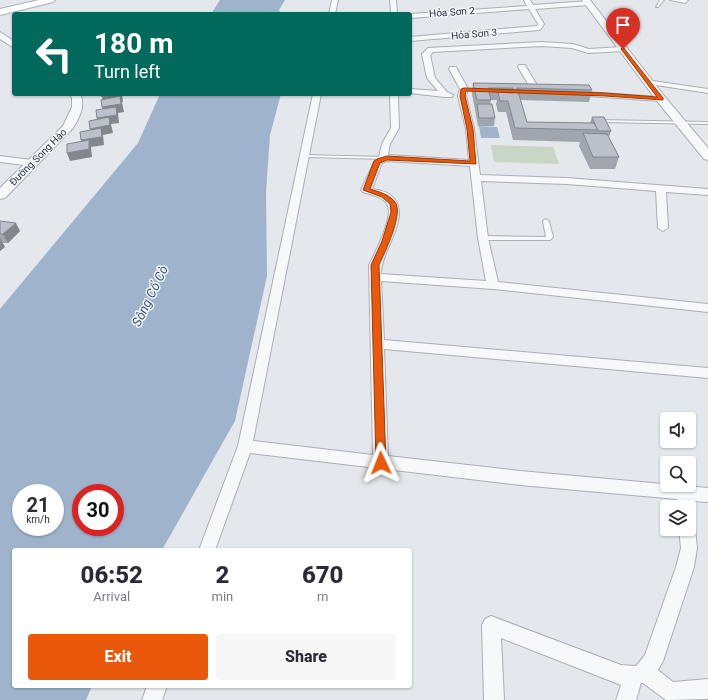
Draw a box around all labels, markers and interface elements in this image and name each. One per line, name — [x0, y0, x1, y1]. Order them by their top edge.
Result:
street label: Hỏa Sơn 2 — [429, 5, 476, 19]
pin — [606, 8, 640, 49]
icon: arrive — [612, 14, 634, 36]
text: 180 m — [94, 27, 173, 60]
street label: Hỏa Sơn 3 — [451, 27, 497, 41]
icon: left — [28, 28, 80, 80]
text: Turn left — [94, 61, 160, 82]
street label: Đường Song Hào — [7, 126, 69, 188]
water label: Sông Cổ Cò — [129, 263, 171, 329]
map controls — [660, 412, 696, 536]
button: sound — [660, 412, 696, 448]
position arrow — [360, 442, 402, 484]
button: search — [660, 456, 696, 492]
speed limit sign: 30 — [72, 484, 124, 536]
text: 21 — [27, 493, 49, 517]
button: layers — [660, 500, 696, 536]
text: km/h — [26, 514, 50, 525]
text: 06:52 — [81, 561, 143, 589]
text: 2 — [215, 561, 229, 589]
text: 670 — [302, 561, 343, 589]
text: Arrival — [93, 589, 130, 604]
text: min — [212, 589, 233, 604]
text: m — [317, 589, 328, 604]
button: Exit — [28, 634, 208, 680]
button: Share — [216, 634, 396, 680]

